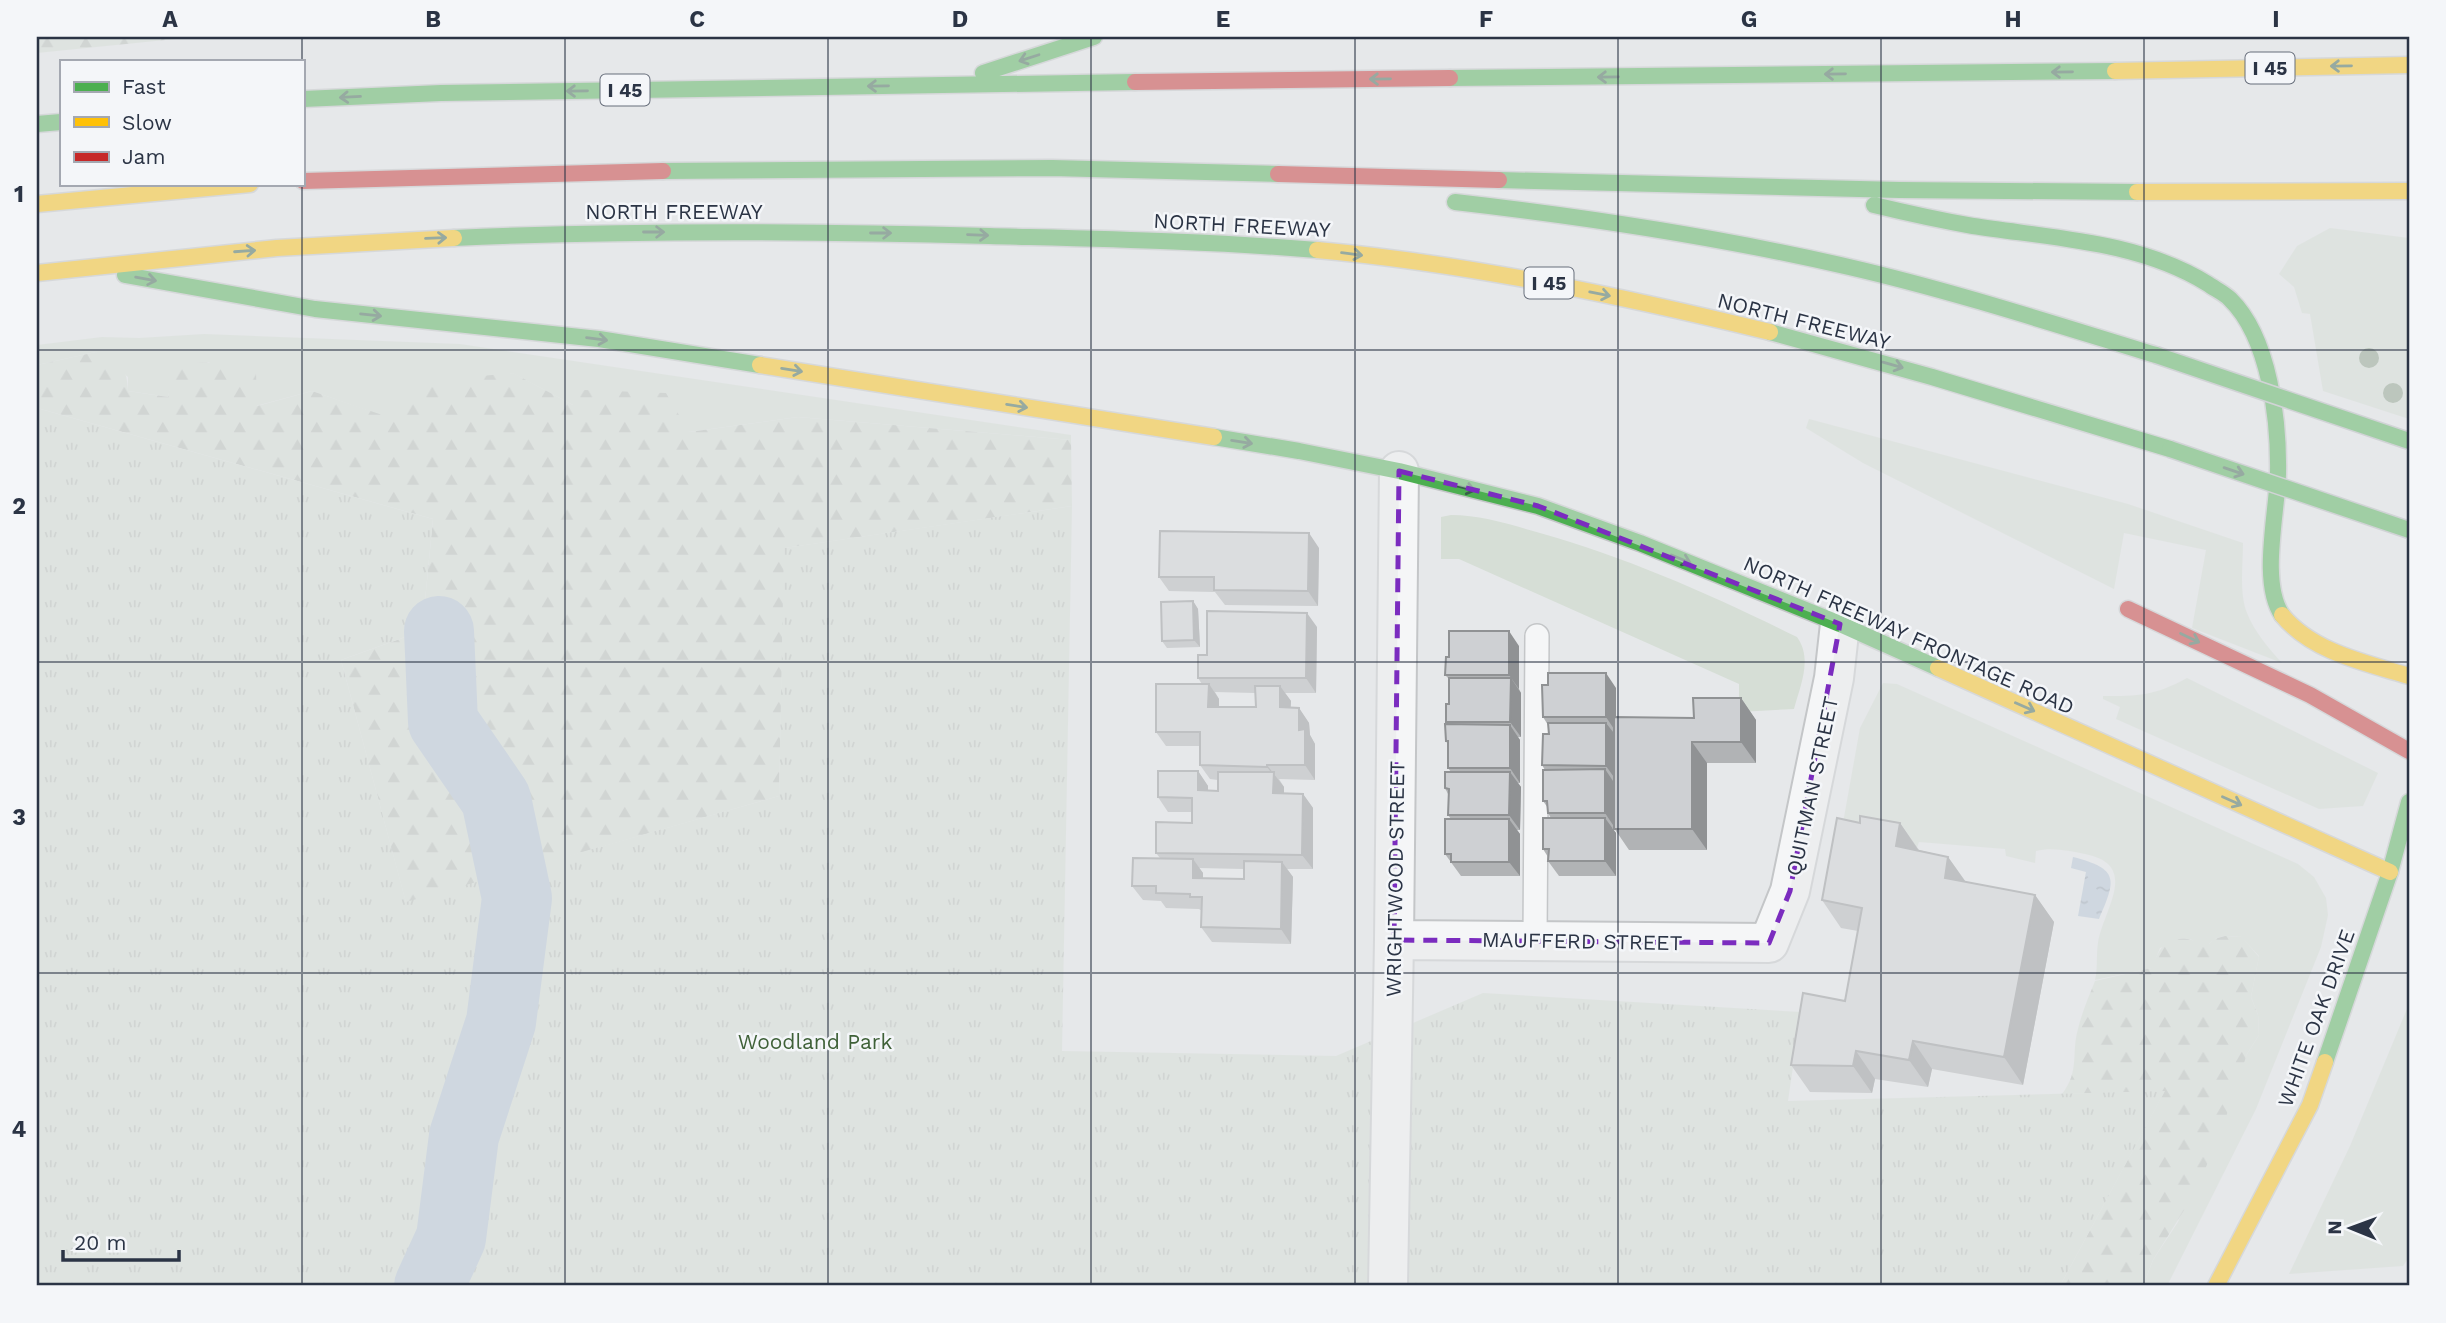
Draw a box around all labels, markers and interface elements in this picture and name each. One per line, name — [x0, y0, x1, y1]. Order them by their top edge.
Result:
text: A — [162, 6, 178, 33]
text: B — [425, 6, 441, 33]
text: C — [689, 6, 705, 33]
text: D — [952, 6, 968, 33]
text: E — [1216, 6, 1230, 33]
text: F — [1479, 6, 1493, 33]
text: G — [1741, 6, 1757, 33]
text: H — [2004, 6, 2022, 33]
text: I — [2272, 6, 2280, 33]
one-way arrow — [1018, 52, 1040, 65]
road number: I 45 — [2246, 52, 2294, 83]
legend — [60, 60, 304, 186]
one-way arrow — [2330, 60, 2353, 73]
one-way arrow — [2051, 65, 2074, 79]
one-way arrow — [1824, 67, 1847, 81]
one-way arrow — [1596, 70, 1619, 83]
one-way arrow — [1369, 72, 1392, 86]
text: Fast — [122, 74, 166, 99]
road number: I 45 — [600, 74, 650, 106]
one-way arrow — [867, 80, 890, 93]
one-way arrow — [566, 84, 589, 98]
one-way arrow — [339, 91, 362, 104]
text: Slow — [122, 110, 172, 135]
text: Jam — [122, 144, 165, 169]
text: 1 — [14, 181, 24, 208]
street label: NORTH FREEWAY — [585, 199, 763, 224]
street label: NORTH FREEWAY — [1153, 208, 1331, 242]
one-way arrow — [642, 225, 665, 239]
one-way arrow — [869, 226, 892, 240]
one-way arrow — [966, 228, 989, 242]
one-way arrow — [424, 232, 447, 245]
one-way arrow — [233, 244, 255, 257]
one-way arrow — [1340, 247, 1362, 260]
road number: I 45 — [1524, 268, 1574, 298]
one-way arrow — [134, 273, 157, 286]
one-way arrow — [1588, 287, 1611, 301]
street label: NORTH FREEWAY — [1715, 287, 1893, 355]
one-way arrow — [359, 308, 382, 321]
one-way arrow — [585, 333, 608, 346]
one-way arrow — [1881, 360, 1903, 373]
one-way arrow — [781, 364, 803, 377]
one-way arrow — [1005, 400, 1028, 413]
one-way arrow — [1230, 436, 1253, 449]
one-way arrow — [2223, 466, 2245, 478]
one-way arrow — [1453, 482, 1476, 495]
text: 2 — [12, 493, 26, 520]
street label: NORTH FREEWAY FRONTAGE ROAD — [1740, 550, 2078, 720]
one-way arrow — [1669, 554, 1691, 567]
one-way arrow — [2179, 632, 2200, 645]
street label: QUITMAN STREET — [1781, 694, 1843, 878]
one-way arrow — [2014, 701, 2035, 714]
street label: WRIGHTWOOD STREET — [1380, 760, 1410, 997]
one-way arrow — [2221, 795, 2242, 808]
text: 3 — [12, 804, 26, 831]
street label: WHITE OAK DRIVE — [2272, 926, 2360, 1110]
street label: MAUFFERD STREET — [1482, 927, 1683, 955]
park label: Woodland Park — [738, 1029, 892, 1054]
text: 4 — [12, 1116, 27, 1143]
north arrow — [2316, 1194, 2386, 1264]
scale bar — [63, 1218, 178, 1262]
text: N — [2323, 1220, 2346, 1235]
text: 20 m — [74, 1230, 126, 1255]

